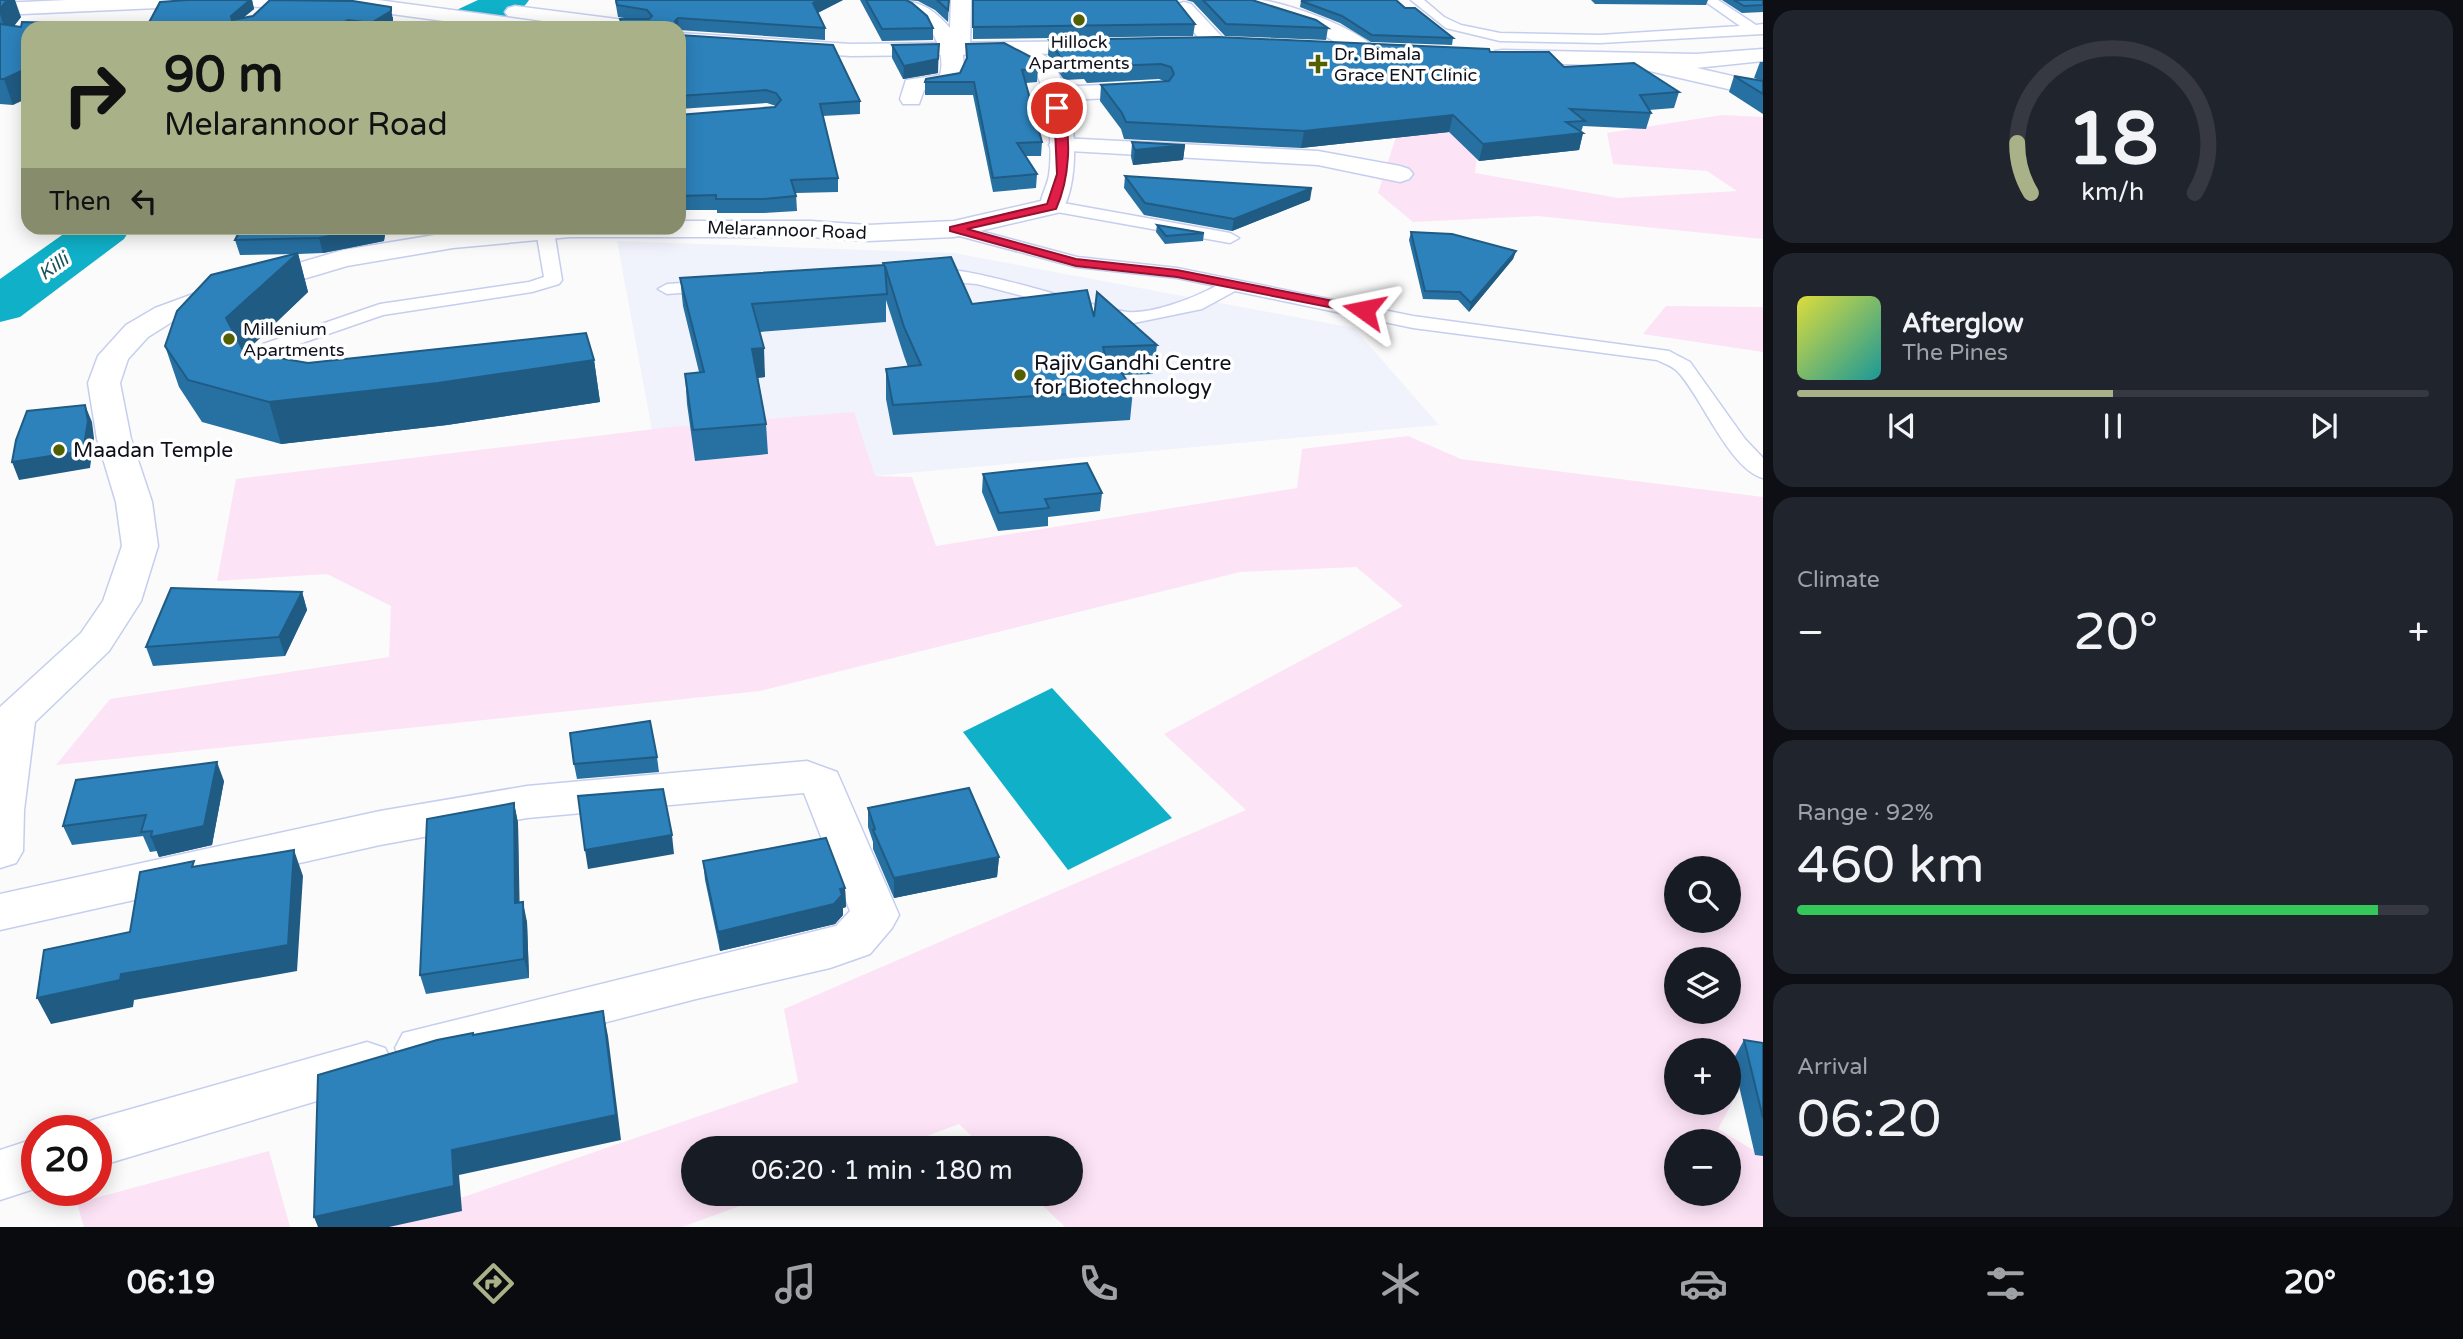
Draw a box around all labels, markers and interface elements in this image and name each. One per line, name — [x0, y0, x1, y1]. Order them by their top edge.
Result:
marker: Hillock Apartments — [1071, 12, 1087, 28]
place label: Hillock Apartments — [1028, 31, 1130, 74]
place label: Dr. Bimala Grace ENT Clinic — [1334, 43, 1477, 86]
text: 90 m — [164, 46, 283, 105]
icon: right — [49, 49, 140, 140]
marker: Dr. Bimala Grace ENT Clinic — [1308, 54, 1328, 74]
pin — [1027, 78, 1087, 138]
icon: arrive — [1038, 89, 1076, 127]
text: 18 — [2067, 96, 2159, 184]
text: Melarannoor Road — [164, 106, 448, 144]
text: km/h — [2082, 177, 2144, 207]
icon: left — [125, 182, 163, 220]
text: Then — [49, 186, 111, 217]
street label: Melarannoor Road — [707, 216, 867, 244]
water label: Killi — [34, 247, 75, 285]
position arrow — [1327, 273, 1401, 347]
text: Afterglow — [1902, 308, 2024, 339]
place label: Millenium Apartments — [243, 318, 345, 361]
marker: Millenium Apartments — [221, 331, 237, 347]
text: The Pines — [1902, 339, 2008, 367]
place label: Rajiv Gandhi Centre for Biotechnology — [1034, 351, 1232, 400]
marker: Rajiv Gandhi Centre for Biotechnology — [1012, 367, 1028, 383]
icon: previous — [1883, 407, 1921, 445]
icon: pause — [2094, 407, 2132, 445]
icon: next — [2305, 407, 2343, 445]
place label: Maadan Temple — [73, 438, 233, 463]
marker: Maadan Temple — [51, 442, 67, 458]
text: Climate — [1797, 566, 1880, 594]
text: 20° — [2073, 601, 2158, 664]
text: − — [1797, 610, 1824, 656]
text: + — [2408, 610, 2429, 656]
text: Range · 92% — [1797, 799, 1933, 827]
text: 460 km — [1797, 834, 1985, 897]
map controls — [1664, 856, 1741, 1206]
button: search — [1664, 856, 1741, 933]
button: layers — [1664, 947, 1741, 1024]
button: + — [1664, 1038, 1741, 1115]
text: Arrival — [1797, 1053, 1868, 1081]
text: 06:20 — [1797, 1088, 1941, 1151]
speed limit sign: 20 — [21, 1115, 112, 1206]
button: − — [1664, 1129, 1741, 1206]
text: 06:20 · 1 min · 180 m — [751, 1155, 1013, 1186]
icon: directions — [469, 1259, 518, 1308]
icon: music — [771, 1259, 820, 1308]
icon: phone — [1074, 1259, 1123, 1308]
icon: climate — [1376, 1259, 1425, 1308]
icon: car — [1679, 1259, 1728, 1308]
icon: filters — [1981, 1259, 2030, 1308]
text: 06:19 — [127, 1264, 215, 1302]
text: 20° — [2284, 1264, 2336, 1302]

